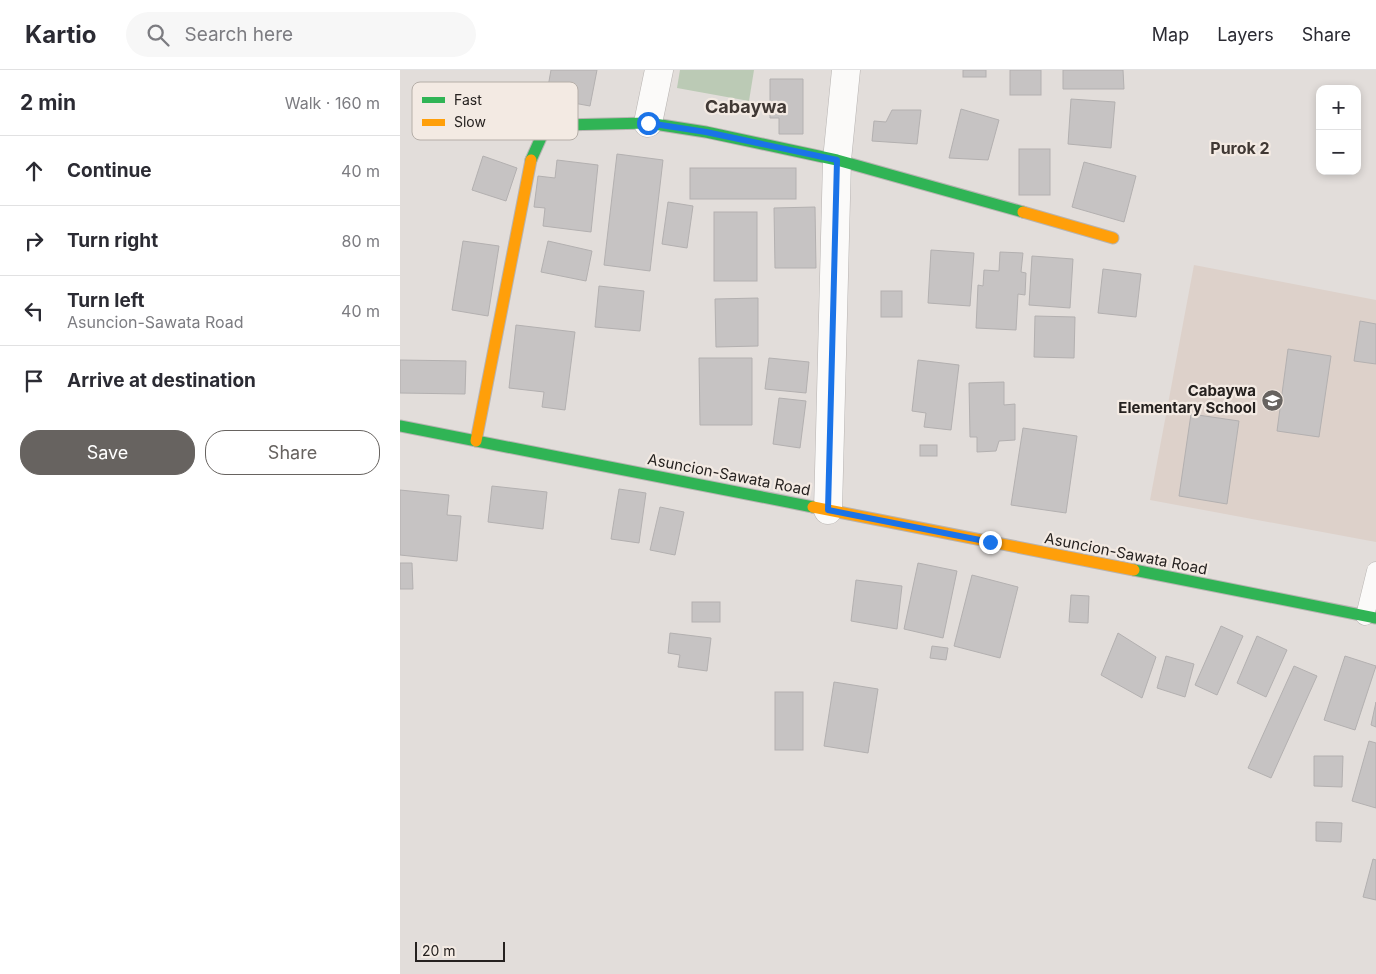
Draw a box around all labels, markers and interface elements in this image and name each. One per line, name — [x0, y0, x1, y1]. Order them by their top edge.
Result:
search box — [126, 12, 476, 57]
text: Kartio — [25, 20, 96, 49]
icon: search — [144, 21, 172, 49]
text: Search here — [184, 23, 293, 46]
text: Map — [1152, 24, 1189, 45]
text: Layers — [1217, 24, 1274, 45]
text: Share — [1302, 24, 1351, 45]
legend — [412, 82, 578, 140]
map controls — [1316, 85, 1361, 175]
button: + — [1316, 85, 1361, 130]
text: 2 min — [20, 90, 76, 115]
text: Fast — [454, 91, 482, 108]
text: Walk · 160 m — [285, 93, 380, 113]
district label: Cabaywa — [705, 96, 787, 117]
route start — [637, 112, 660, 135]
text: Slow — [454, 113, 486, 130]
button: − — [1316, 130, 1361, 175]
district label: Purok 2 — [1210, 138, 1270, 158]
icon: ahead — [20, 157, 48, 185]
text: Continue — [67, 159, 152, 182]
text: 40 m — [341, 161, 380, 181]
icon: right — [20, 227, 48, 255]
text: Turn right — [67, 229, 158, 252]
text: 80 m — [341, 231, 380, 251]
text: Turn left — [67, 289, 145, 312]
icon: left — [20, 297, 48, 325]
text: 40 m — [341, 301, 380, 321]
text: Asuncion-Sawata Road — [67, 312, 244, 332]
icon: arrive — [20, 367, 48, 395]
text: Arrive at destination — [67, 369, 256, 392]
place label: Cabaywa Elementary School — [1118, 381, 1256, 417]
school or university icon: Cabaywa Elementary School — [1260, 388, 1284, 412]
button: Save — [20, 430, 195, 475]
button: Share — [205, 430, 380, 475]
street label: Asuncion-Sawata Road — [646, 449, 812, 500]
street label: Asuncion-Sawata Road — [1043, 528, 1209, 579]
route end — [979, 531, 1002, 554]
scale bar — [415, 939, 505, 962]
text: 20 m — [422, 942, 456, 959]

